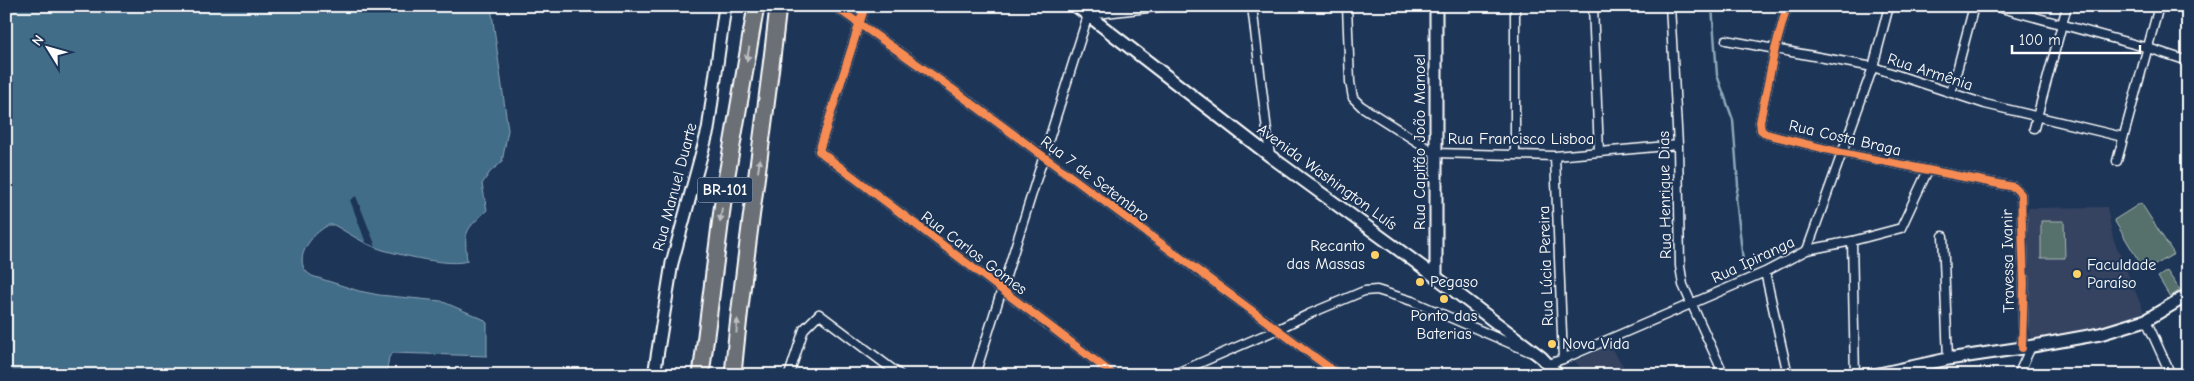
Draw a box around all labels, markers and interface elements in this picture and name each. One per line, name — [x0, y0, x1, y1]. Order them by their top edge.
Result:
north arrow — [22, 22, 72, 72]
scale bar — [2012, 22, 2139, 54]
text: 100 m — [2019, 31, 2061, 49]
text: N — [28, 32, 48, 49]
one-way arrow — [743, 47, 751, 63]
street label: Rua Armênia — [1885, 50, 1975, 94]
street label: Rua Capitão João Manoel — [1411, 54, 1429, 230]
street label: Rua Costa Braga — [1787, 116, 1903, 160]
street label: Avenida Washington Luís — [1254, 120, 1401, 234]
street label: Rua Manuel Duarte — [649, 121, 701, 253]
street label: Rua Francisco Lisboa — [1448, 130, 1594, 148]
street label: Rua Henrique Dias — [1655, 130, 1675, 259]
street label: Rua 7 de Setembro — [1037, 132, 1153, 226]
one-way arrow — [755, 157, 763, 173]
road number: BR-101 — [698, 178, 752, 202]
street label: Rua Lúcia Pereira — [1535, 205, 1557, 327]
one-way arrow — [717, 207, 725, 223]
street label: Rua Carlos Gomes — [918, 207, 1031, 299]
street label: Travessa Ivanir — [1998, 208, 2018, 313]
street label: Rua Ipiranga — [1709, 233, 1797, 287]
place label: Recanto das Massas — [1286, 237, 1365, 273]
marker: Recanto das Massas — [1369, 249, 1381, 261]
place label: Faculdade Paraíso — [2087, 256, 2156, 292]
marker: Faculdade Paraíso — [2071, 268, 2083, 280]
place label: Pegaso — [1430, 273, 1478, 291]
marker: Pegaso — [1414, 276, 1426, 288]
marker: Ponto das Baterias — [1438, 293, 1450, 305]
place label: Ponto das Baterias — [1411, 307, 1478, 343]
one-way arrow — [733, 318, 741, 334]
place label: Nova Vida — [1562, 335, 1630, 353]
marker: Nova Vida — [1546, 338, 1558, 350]

